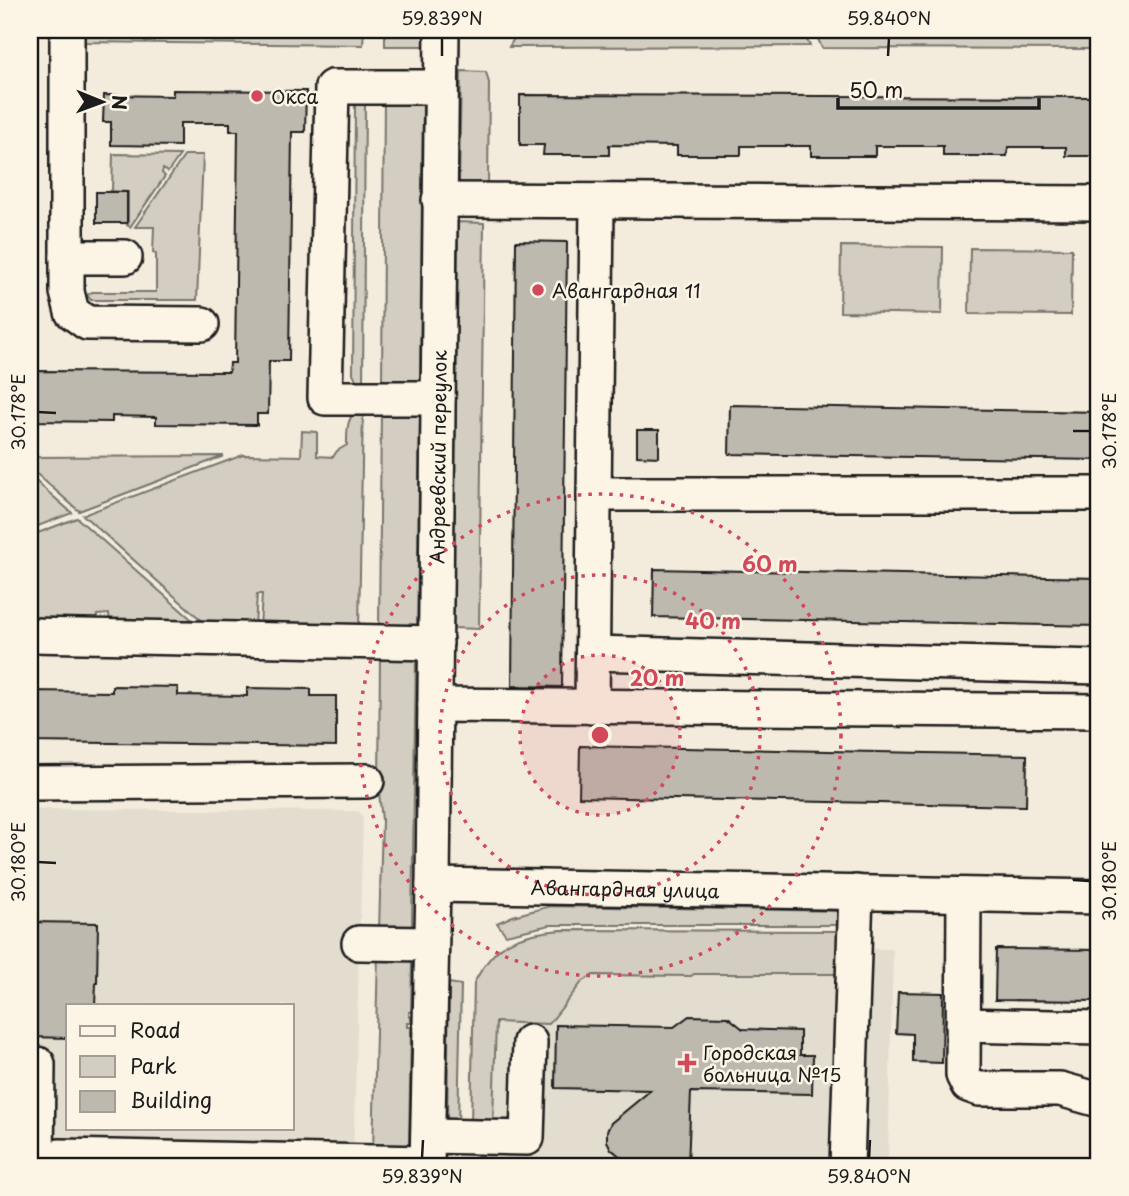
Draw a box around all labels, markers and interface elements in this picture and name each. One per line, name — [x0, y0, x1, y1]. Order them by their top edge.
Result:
text: 59.839°N — [401, 4, 483, 31]
text: 59.840°N — [847, 4, 931, 31]
north arrow — [66, 66, 136, 136]
scale bar — [838, 66, 1040, 110]
text: 50 m — [849, 73, 903, 105]
place label: Окса — [271, 82, 318, 110]
marker: Окса — [249, 88, 265, 104]
text: N — [106, 95, 134, 110]
place label: Авангардная 11 — [552, 276, 701, 304]
marker: Авангардная 11 — [530, 282, 546, 298]
street label: Андреевский переулок — [422, 349, 453, 564]
text: 30.178°E — [4, 373, 31, 451]
text: 30.178°E — [1095, 392, 1122, 470]
text: 60 m — [742, 547, 798, 579]
text: 40 m — [685, 604, 741, 636]
text: 20 m — [630, 661, 684, 693]
centre of rings — [588, 723, 612, 747]
text: 30.180°E — [4, 822, 31, 902]
text: 30.180°E — [1095, 841, 1122, 921]
street label: Авангардная улица — [530, 873, 720, 904]
legend — [66, 1004, 294, 1130]
text: Road — [130, 1013, 181, 1045]
place label: Городская больница №15 — [703, 1038, 841, 1088]
text: Park — [130, 1049, 177, 1081]
marker: Городская больница №15 — [677, 1053, 697, 1073]
text: Building — [130, 1083, 212, 1115]
text: 59.839°N — [381, 1162, 463, 1189]
text: 59.840°N — [827, 1162, 911, 1189]

